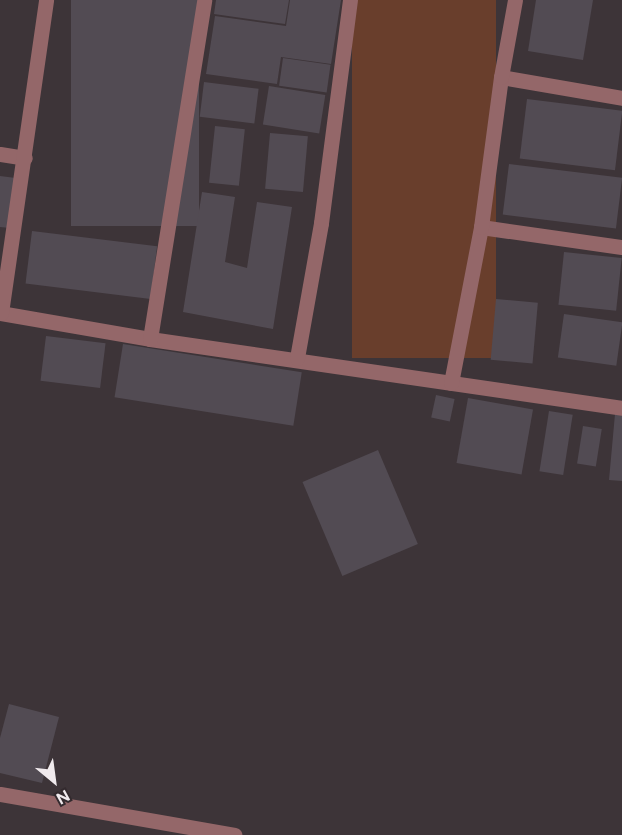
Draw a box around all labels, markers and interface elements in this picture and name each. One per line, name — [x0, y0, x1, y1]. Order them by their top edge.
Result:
north arrow — [24, 751, 84, 811]
text: N — [53, 786, 73, 808]

